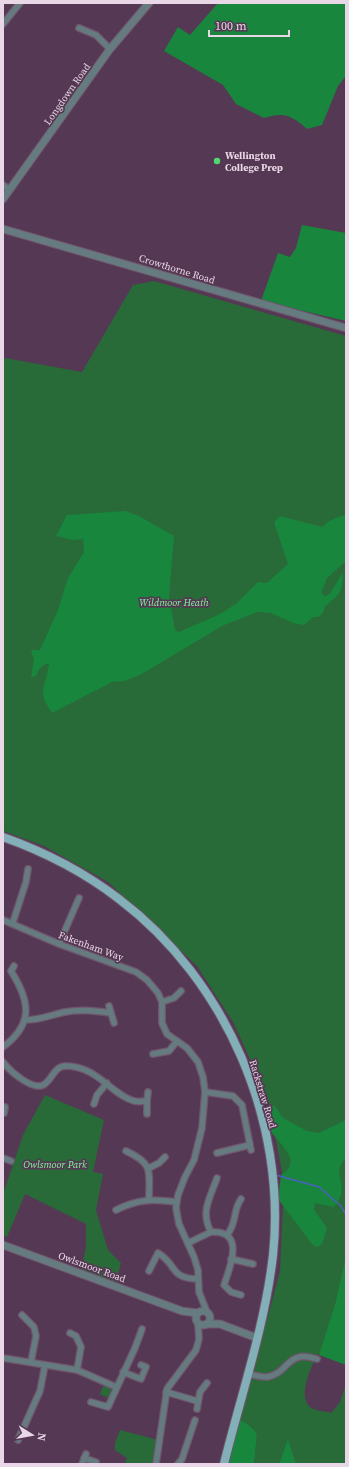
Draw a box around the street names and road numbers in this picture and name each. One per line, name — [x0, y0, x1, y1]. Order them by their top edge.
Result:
street label: Longdown Road — [41, 60, 93, 127]
street label: Crowthorne Road — [137, 251, 217, 287]
street label: Fakenham Way — [57, 928, 126, 964]
street label: Rackstraw Road — [246, 1058, 280, 1130]
street label: Owlsmoor Road — [56, 1249, 128, 1285]

